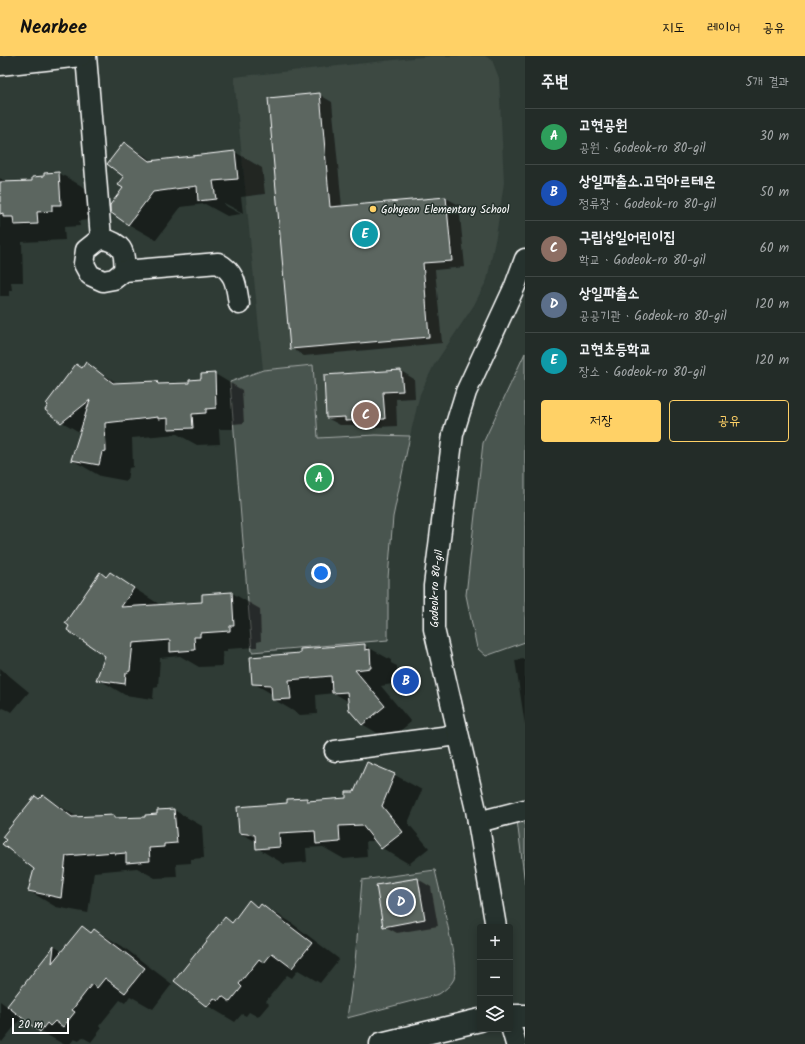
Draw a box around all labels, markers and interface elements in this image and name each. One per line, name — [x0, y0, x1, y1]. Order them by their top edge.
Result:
text: Nearbee — [20, 13, 87, 43]
text: 지도 — [662, 17, 685, 39]
text: 레이어 — [707, 17, 740, 39]
text: 공유 — [762, 17, 785, 39]
text: 주변 — [541, 69, 568, 96]
text: 5개 결과 — [745, 72, 789, 93]
text: 고현공원 — [579, 114, 627, 138]
text: A — [550, 126, 558, 147]
text: 30 m — [760, 126, 789, 147]
text: 공원 · Godeok-ro 80-gil — [579, 138, 706, 159]
text: 상일파출소.고덕아르테온 — [579, 170, 715, 194]
text: B — [550, 182, 558, 203]
text: 50 m — [760, 182, 789, 203]
text: 정류장 · Godeok-ro 80-gil — [579, 194, 716, 215]
place label: Gohyeon Elementary School — [381, 201, 510, 219]
marker: Gohyeon Elementary School — [368, 204, 378, 214]
pin: E — [352, 219, 378, 249]
text: 구립상일어린이집 — [579, 226, 676, 250]
text: C — [550, 238, 558, 259]
text: 60 m — [760, 238, 789, 259]
text: 학교 · Godeok-ro 80-gil — [579, 250, 706, 271]
text: 상일파출소 — [579, 282, 639, 306]
text: D — [550, 294, 558, 315]
text: 120 m — [755, 294, 789, 315]
text: 공공기관 · Godeok-ro 80-gil — [579, 306, 727, 327]
text: 고현초등학교 — [579, 338, 651, 362]
text: E — [550, 350, 558, 371]
text: 120 m — [755, 350, 789, 371]
text: 장소 · Godeok-ro 80-gil — [579, 362, 706, 383]
pin: C — [353, 400, 379, 430]
button: 저장 — [541, 400, 661, 442]
button: 공유 — [669, 400, 789, 442]
pin: A — [306, 463, 332, 493]
street label: Godeok-ro 80-gil — [426, 548, 448, 628]
your location — [311, 563, 331, 583]
pin: B — [393, 666, 419, 696]
pin: D — [388, 887, 414, 917]
map controls — [477, 924, 513, 1032]
button: + — [477, 924, 513, 960]
button: − — [477, 960, 513, 996]
button: layers — [477, 996, 513, 1032]
scale bar — [12, 1016, 69, 1035]
text: 20 m — [18, 1016, 43, 1034]

